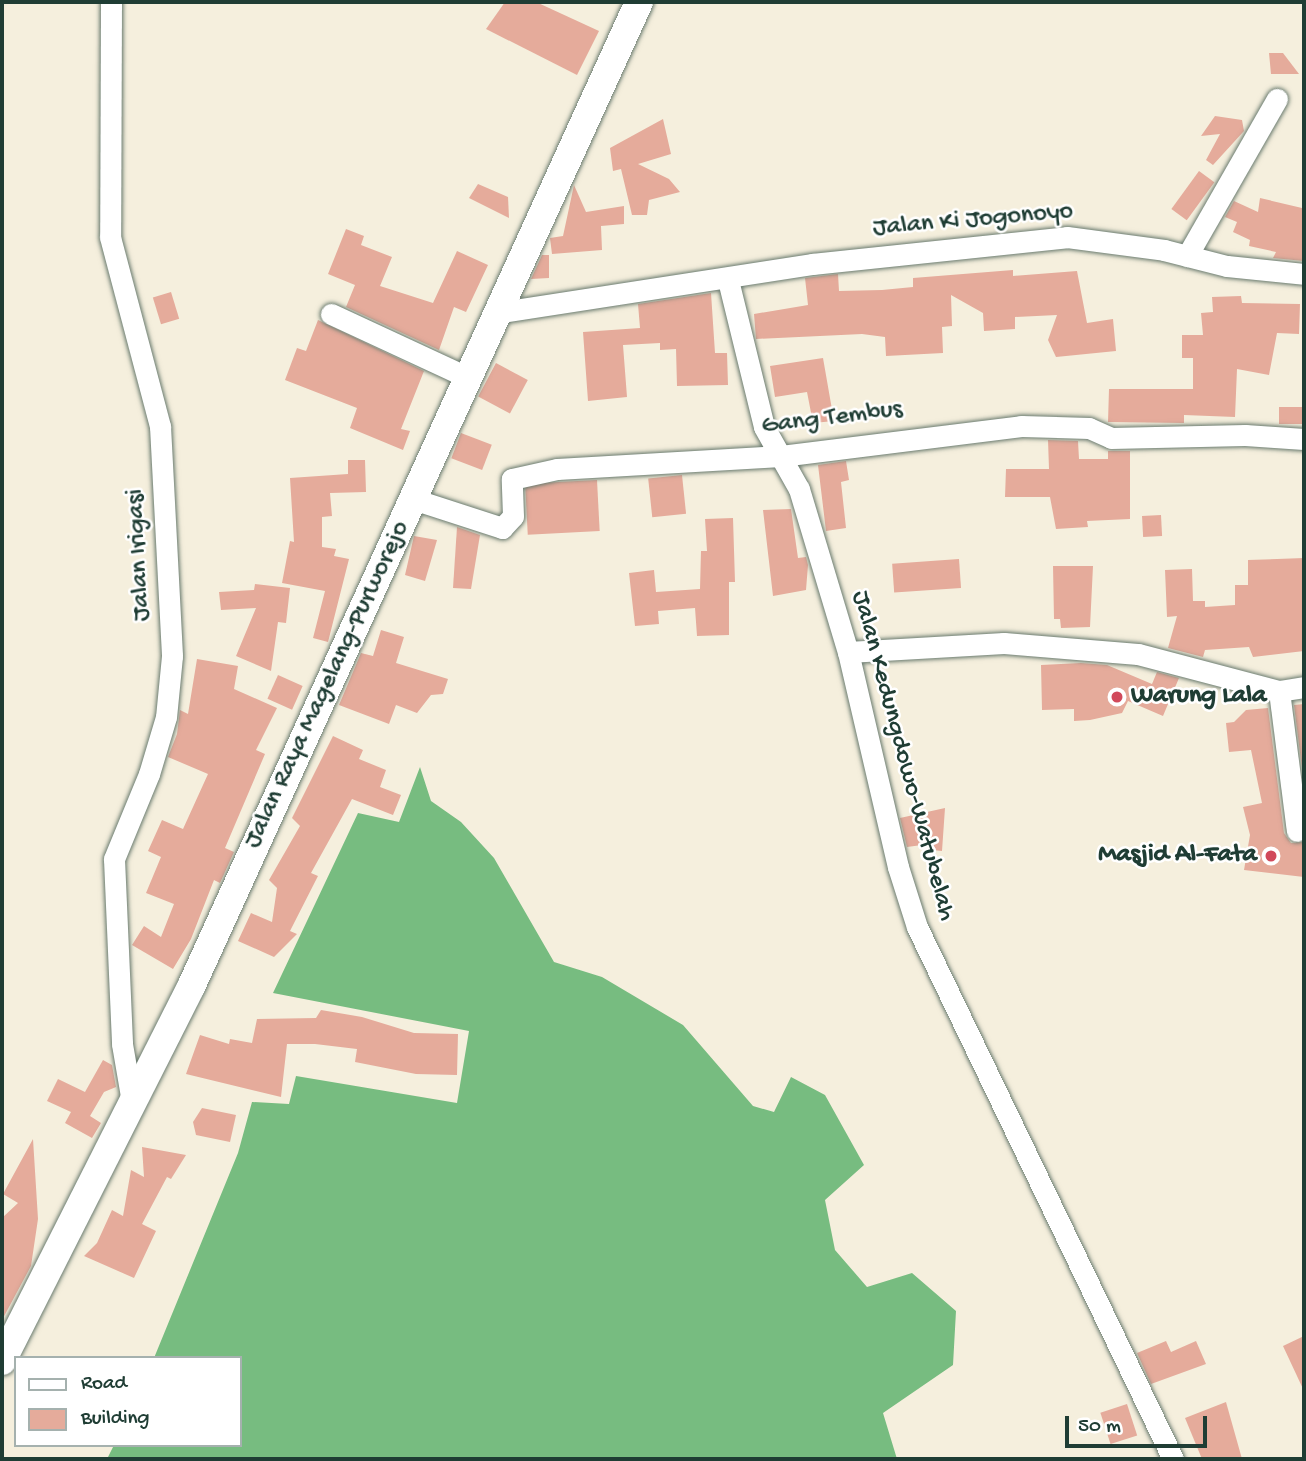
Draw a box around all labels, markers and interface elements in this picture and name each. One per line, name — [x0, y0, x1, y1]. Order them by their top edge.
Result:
street label: Jalan Ki Jogonoyo — [872, 197, 1074, 245]
street label: Gang Tembus — [760, 395, 904, 443]
street label: Jalan Irigasi — [121, 488, 159, 622]
street label: Jalan Raya Magelang-Purworejo — [238, 516, 418, 854]
street label: Jalan Kedungdowo-Watubelah — [843, 588, 961, 924]
place label: Warung Lala — [1131, 681, 1266, 713]
marker: Warung Lala — [1109, 689, 1125, 705]
place label: Masjid Al-Fata — [1098, 840, 1257, 872]
marker: Masjid Al-Fata — [1263, 848, 1279, 864]
legend — [14, 1356, 242, 1447]
text: Road — [81, 1372, 127, 1397]
scale bar — [1068, 1402, 1210, 1446]
text: Building — [81, 1407, 150, 1432]
text: 50 m — [1078, 1415, 1121, 1440]

